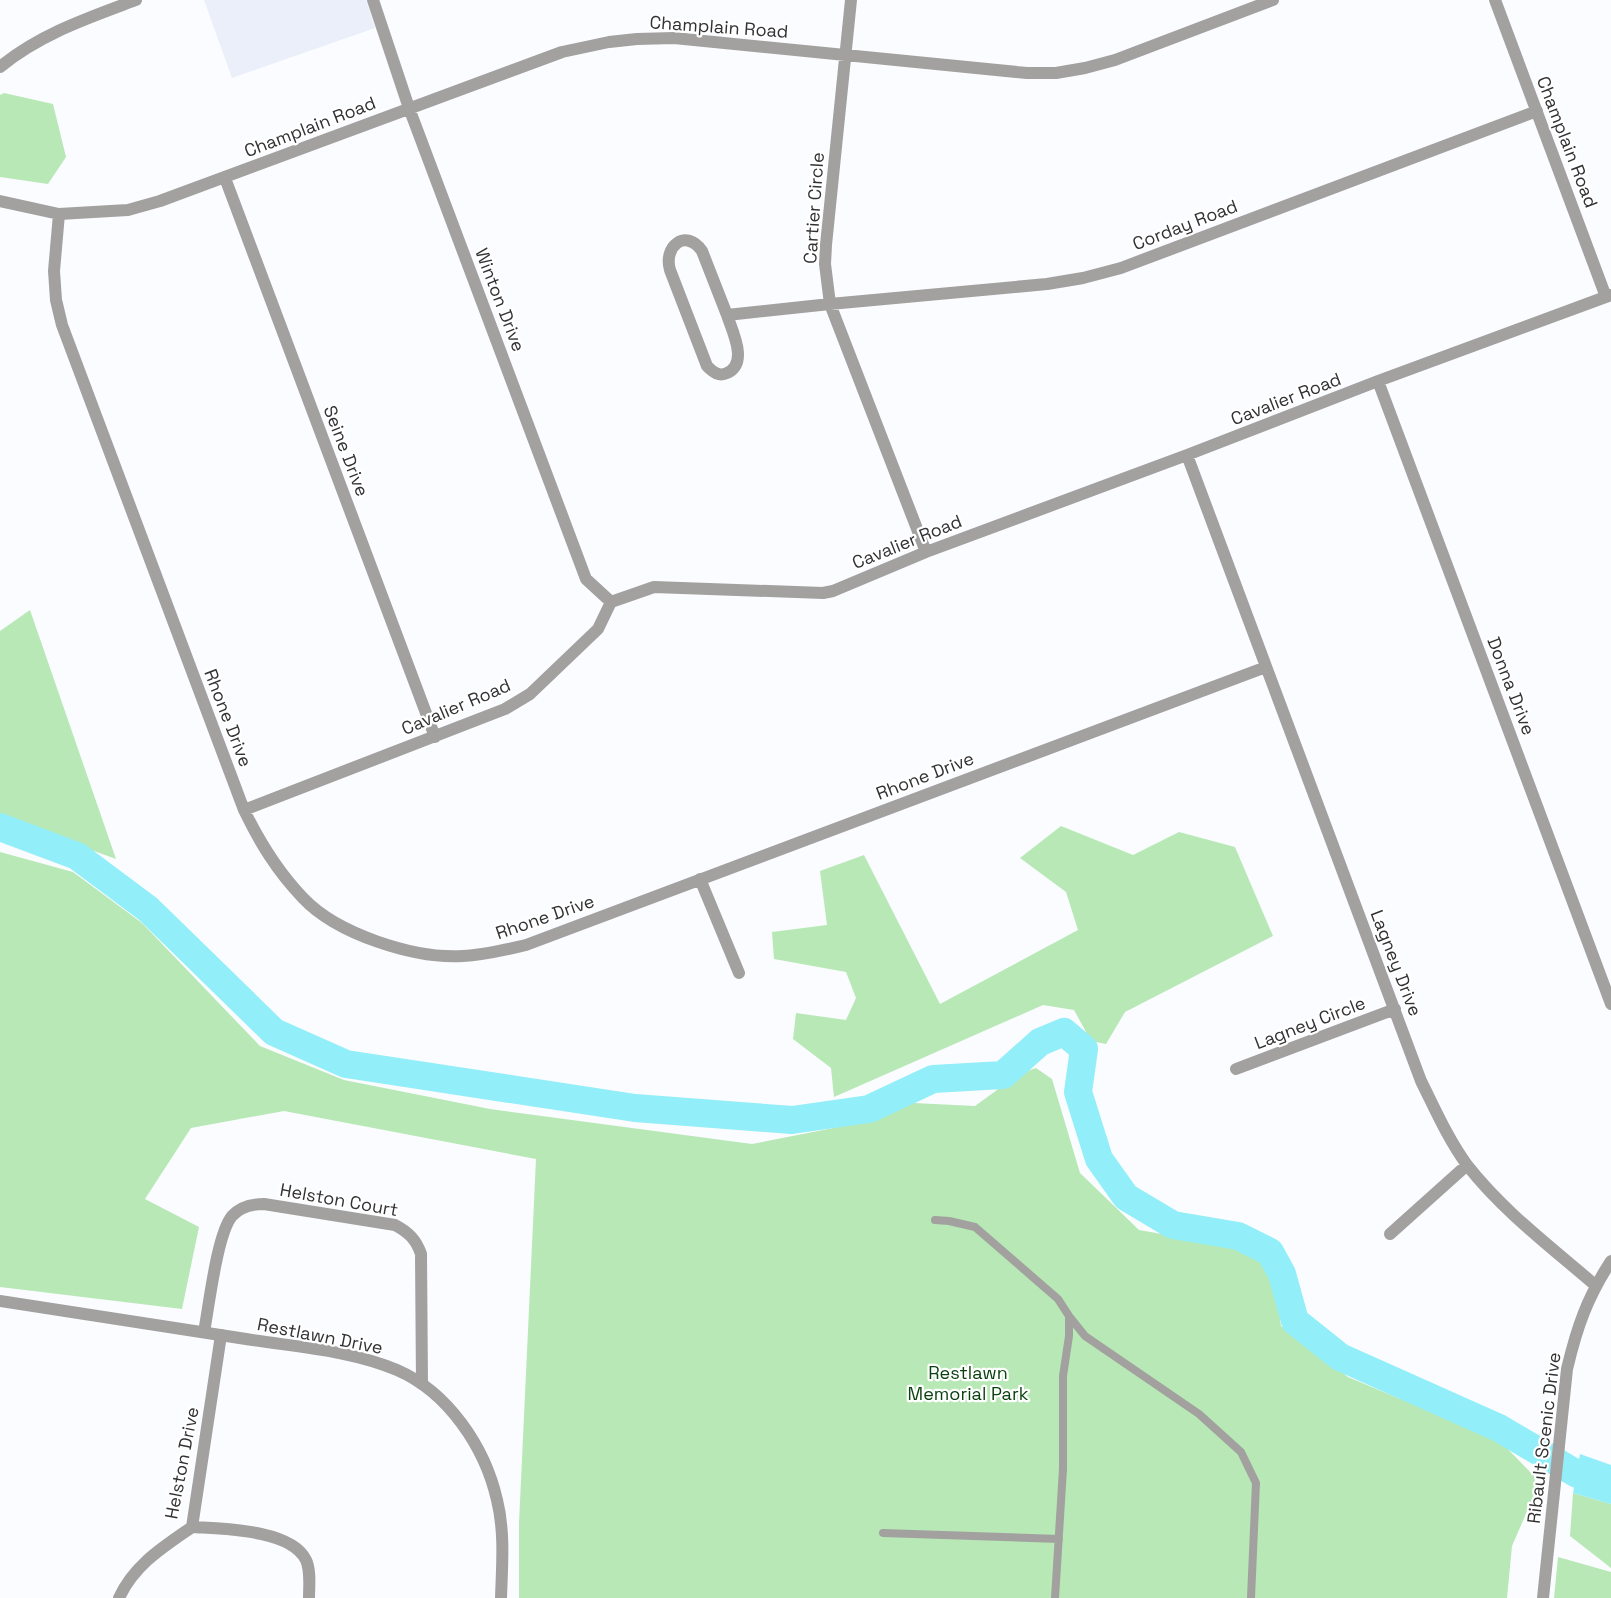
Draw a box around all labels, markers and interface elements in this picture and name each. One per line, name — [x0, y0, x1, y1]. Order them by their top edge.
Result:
street label: Champlain Road — [649, 10, 789, 43]
street label: Champlain Road — [1532, 73, 1603, 211]
street label: Champlain Road — [241, 91, 379, 162]
street label: Cartier Circle — [798, 151, 829, 264]
street label: Corday Road — [1129, 194, 1241, 255]
street label: Winton Drive — [470, 245, 531, 355]
street label: Cavalier Road — [1227, 367, 1344, 430]
street label: Seine Drive — [319, 402, 374, 500]
street label: Cavalier Road — [849, 509, 965, 574]
street label: Donna Drive — [1482, 634, 1541, 738]
street label: Rhone Drive — [199, 666, 258, 770]
street label: Cavalier Road — [398, 673, 514, 740]
street label: Rhone Drive — [873, 746, 977, 805]
street label: Rhone Drive — [492, 889, 597, 944]
street label: Lagney Drive — [1366, 906, 1427, 1019]
street label: Lagney Circle — [1251, 991, 1369, 1054]
street label: Helston Court — [278, 1178, 400, 1221]
street label: Restlawn Drive — [255, 1312, 385, 1359]
street label: Ribault Scenic Drive — [1522, 1351, 1565, 1525]
park label: Restlawn Memorial Park — [908, 1361, 1029, 1405]
street label: Helston Drive — [159, 1405, 204, 1521]

